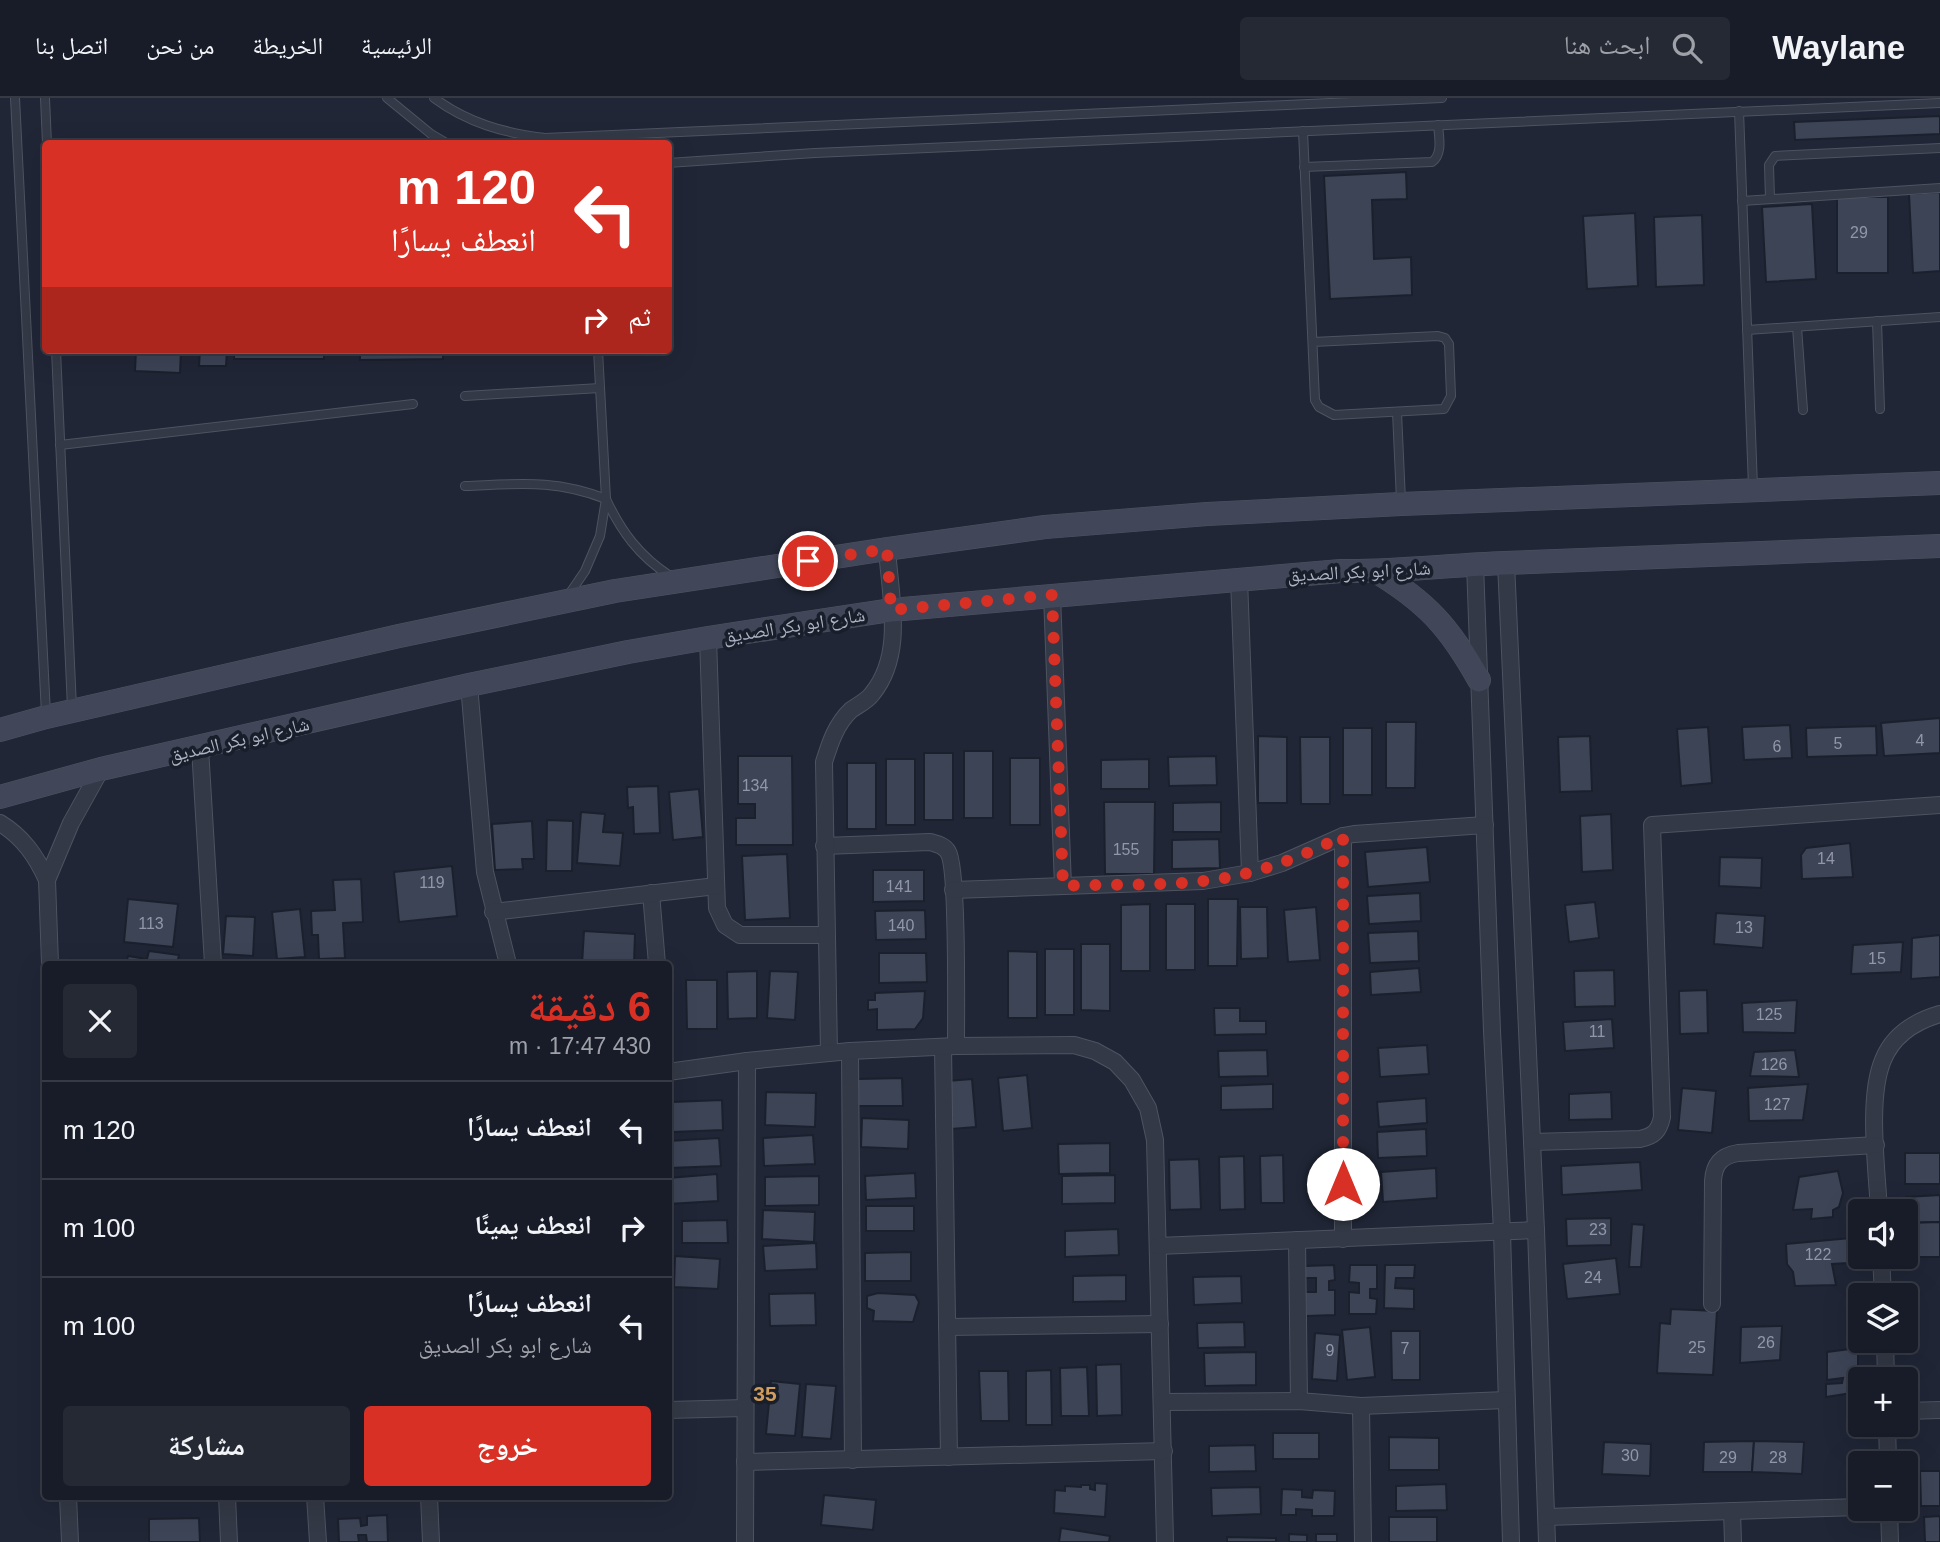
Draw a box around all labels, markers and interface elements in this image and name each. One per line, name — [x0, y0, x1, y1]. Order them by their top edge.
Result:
search box — [1240, 17, 1730, 80]
icon: search — [1668, 29, 1706, 67]
text: Waylane — [1772, 29, 1905, 66]
text: ابحث هنا — [1564, 30, 1650, 60]
text: اتصل بنا — [35, 32, 108, 59]
text: من نحن — [146, 32, 214, 59]
text: الخريطة — [252, 32, 323, 59]
text: الرئيسية — [361, 32, 432, 59]
text: 120 m — [397, 160, 536, 214]
icon: left — [560, 168, 651, 259]
text: انعطف يسارًا — [391, 222, 536, 258]
house number: 29 — [1850, 224, 1868, 241]
icon: right — [576, 301, 614, 339]
text: ثم — [628, 302, 651, 332]
pin — [778, 531, 838, 591]
icon: arrive — [789, 542, 827, 580]
street label: شارع ابو بكر الصديق — [1287, 557, 1431, 587]
street label: شارع ابو بكر الصديق — [722, 604, 867, 648]
street label: شارع ابو بكر الصديق — [167, 713, 312, 767]
house number: 4 — [1916, 732, 1925, 749]
house number: 5 — [1834, 735, 1843, 752]
house number: 6 — [1773, 738, 1782, 755]
house number: 134 — [742, 777, 768, 794]
house number: 155 — [1113, 841, 1139, 858]
house number: 14 — [1817, 850, 1835, 867]
house number: 119 — [419, 874, 445, 891]
house number: 141 — [886, 878, 912, 895]
house number: 113 — [138, 915, 164, 932]
house number: 140 — [888, 917, 914, 934]
house number: 13 — [1735, 919, 1753, 936]
house number: 15 — [1868, 950, 1886, 967]
text: 6 دقيقة — [528, 983, 651, 1030]
button: close — [63, 984, 137, 1058]
house number: 125 — [1756, 1006, 1782, 1023]
house number: 11 — [1589, 1023, 1605, 1040]
text: 430 m · 17:47 — [509, 1033, 651, 1059]
house number: 126 — [1761, 1056, 1787, 1073]
house number: 127 — [1764, 1096, 1790, 1113]
icon: left — [613, 1111, 651, 1149]
text: انعطف يسارًا — [467, 1112, 592, 1142]
text: 120 m — [63, 1115, 135, 1145]
position arrow — [1306, 1147, 1380, 1221]
map controls — [1848, 1199, 1918, 1521]
button: sound — [1848, 1199, 1918, 1269]
icon: right — [613, 1209, 651, 1247]
text: انعطف يمينًا — [475, 1210, 592, 1240]
text: 100 m — [63, 1213, 135, 1243]
house number: 23 — [1589, 1221, 1607, 1238]
house number: 122 — [1805, 1246, 1831, 1263]
house number: 24 — [1584, 1269, 1602, 1286]
button: layers — [1848, 1283, 1918, 1353]
text: انعطف يسارًا — [467, 1288, 592, 1318]
icon: left — [613, 1307, 651, 1345]
text: 100 m — [63, 1311, 135, 1341]
text: شارع ابو بكر الصديق — [419, 1332, 592, 1358]
house number: 26 — [1757, 1334, 1775, 1351]
house number: 25 — [1688, 1339, 1706, 1356]
house number: 7 — [1401, 1340, 1410, 1357]
house number: 9 — [1326, 1342, 1335, 1359]
button: + — [1848, 1367, 1918, 1437]
district label: 35 — [753, 1382, 777, 1405]
button: مشاركة — [63, 1406, 350, 1486]
button: خروج — [364, 1406, 651, 1486]
house number: 30 — [1621, 1447, 1639, 1464]
house number: 29 — [1719, 1449, 1737, 1466]
house number: 28 — [1769, 1449, 1787, 1466]
button: − — [1848, 1451, 1918, 1521]

